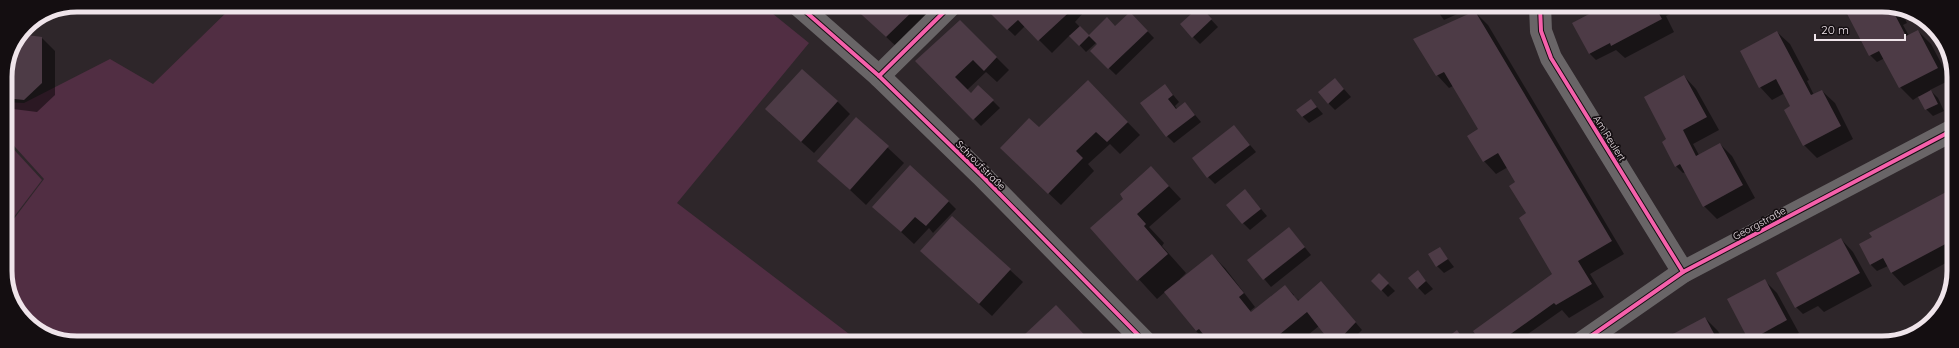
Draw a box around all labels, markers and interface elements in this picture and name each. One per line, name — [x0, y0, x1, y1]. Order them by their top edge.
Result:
scale bar — [1815, 16, 1905, 42]
text: 20 m — [1821, 22, 1849, 37]
street label: Am Reulert — [1590, 113, 1629, 164]
street label: Schroufstraße — [953, 138, 1008, 193]
street label: Georgstraße — [1731, 204, 1788, 243]

